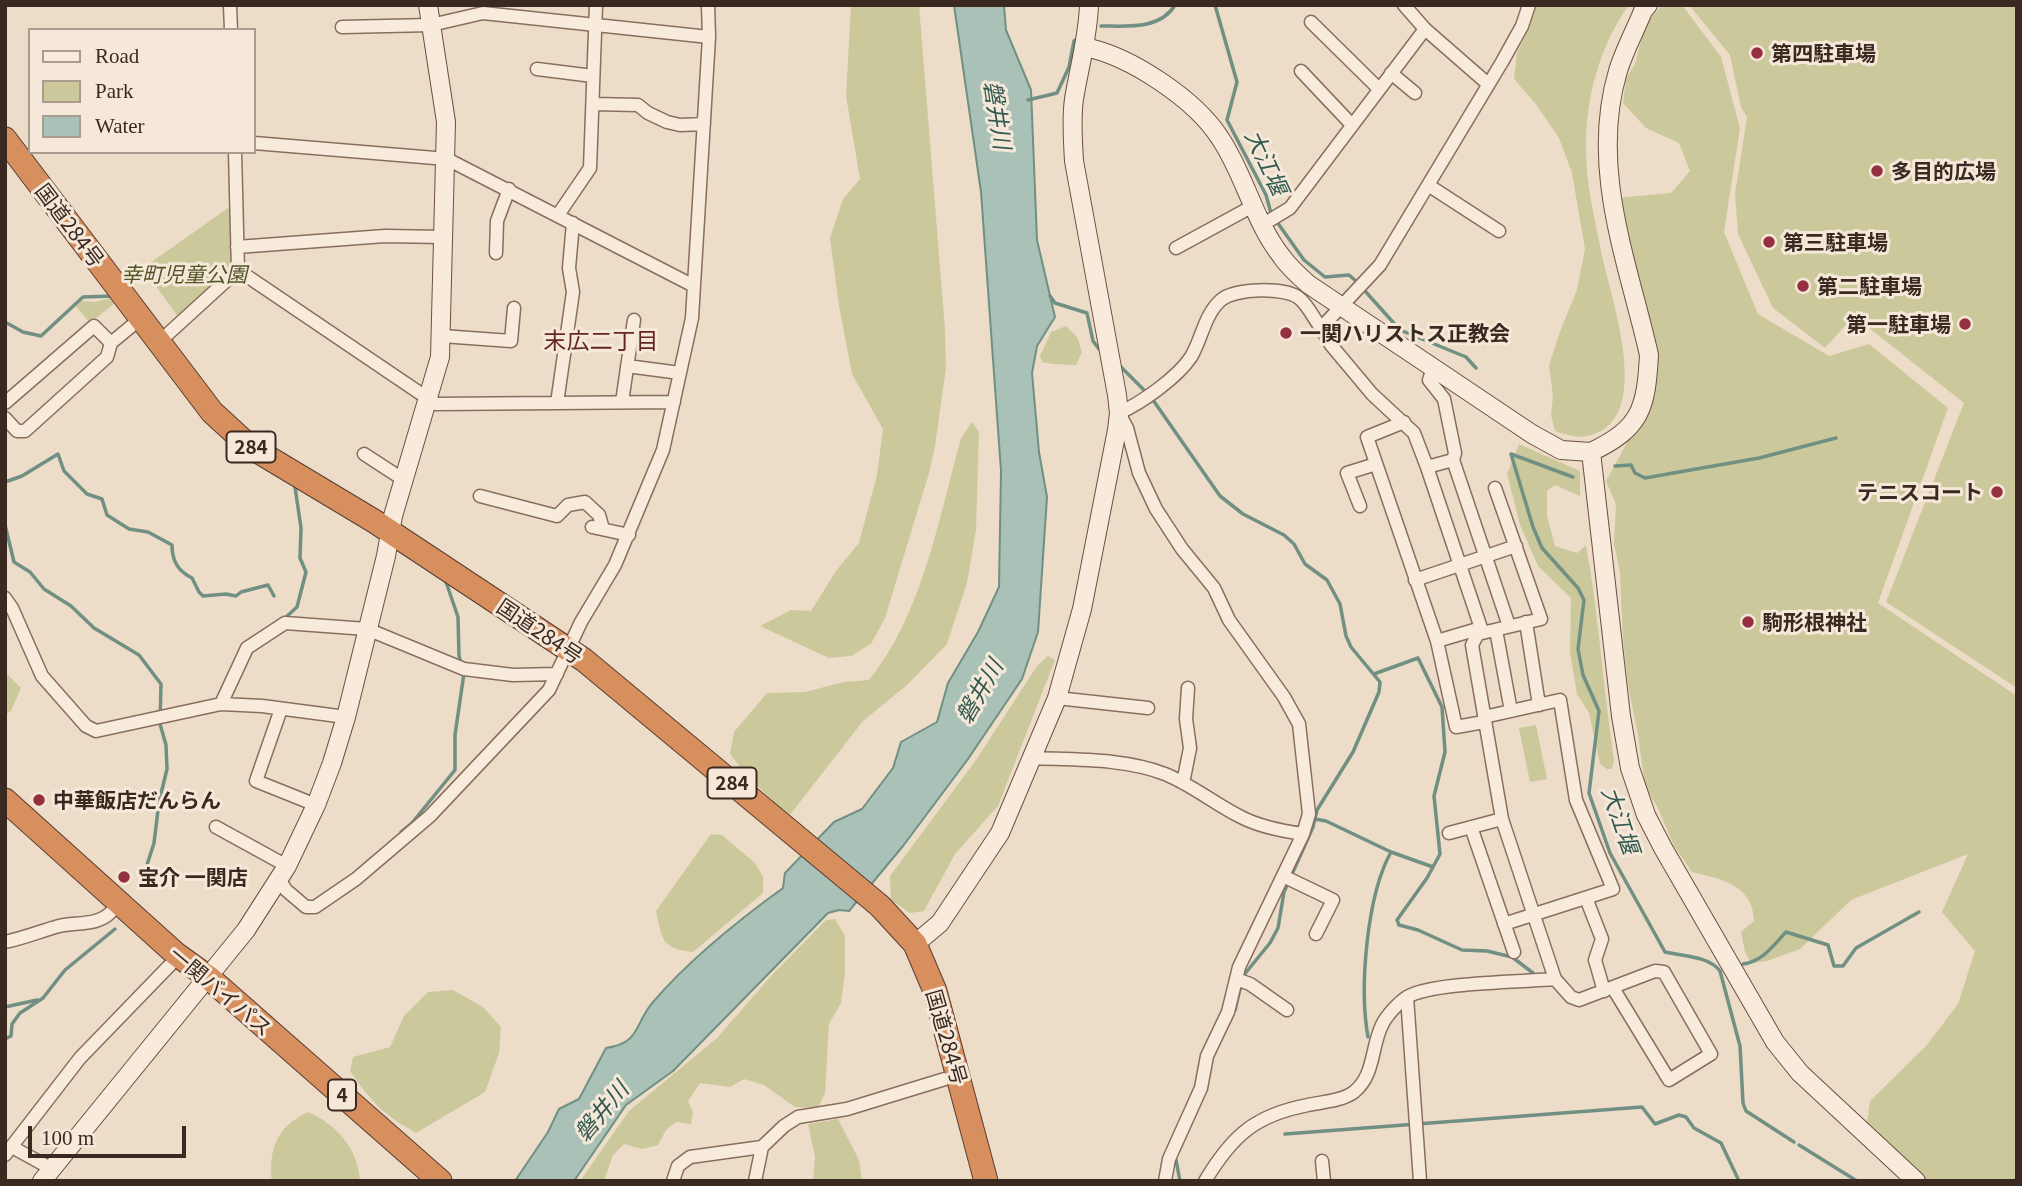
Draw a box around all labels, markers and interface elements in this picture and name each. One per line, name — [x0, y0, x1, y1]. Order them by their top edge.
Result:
legend — [28, 28, 256, 154]
place label: 第四駐車場 — [1771, 40, 1876, 66]
text: Road — [95, 44, 139, 68]
marker: 第四駐車場 — [1749, 45, 1765, 61]
text: Park — [95, 79, 134, 103]
water label: 磐井川 — [979, 79, 1017, 151]
text: Water — [95, 114, 145, 138]
water label: 大江堰 — [1240, 125, 1294, 199]
place label: 多目的広場 — [1891, 158, 1996, 184]
marker: 多目的広場 — [1869, 163, 1885, 179]
street label: 国道284号 — [30, 178, 110, 272]
place label: 第三駐車場 — [1783, 229, 1888, 255]
marker: 第三駐車場 — [1761, 234, 1777, 250]
park label: 幸町児童公園 — [121, 261, 247, 287]
place label: 第二駐車場 — [1817, 273, 1922, 299]
marker: 第二駐車場 — [1795, 278, 1811, 294]
place label: 第一駐車場 — [1846, 311, 1951, 337]
marker: 第一駐車場 — [1957, 316, 1973, 332]
place label: 一関ハリストス正教会 — [1300, 320, 1510, 346]
marker: 一関ハリストス正教会 — [1278, 325, 1294, 341]
district label: 末広二丁目 — [544, 326, 658, 354]
road number: 284 — [226, 432, 276, 462]
place label: テニスコート — [1857, 479, 1983, 505]
marker: テニスコート — [1989, 484, 2005, 500]
street label: 国道284号 — [492, 593, 588, 669]
place label: 駒形根神社 — [1762, 609, 1867, 635]
marker: 駒形根神社 — [1740, 614, 1756, 630]
water label: 磐井川 — [950, 654, 1008, 728]
road number: 284 — [708, 768, 756, 798]
water label: 大江堰 — [1597, 783, 1645, 857]
place label: 中華飯店だんらん — [53, 787, 221, 813]
marker: 中華飯店だんらん — [31, 792, 47, 808]
place label: 宝介 一関店 — [138, 864, 248, 890]
marker: 宝介 一関店 — [116, 869, 132, 885]
street label: 一関バイパス — [165, 941, 277, 1041]
street label: 国道284号 — [921, 986, 973, 1088]
water label: 磐井川 — [568, 1076, 634, 1146]
road number: 4 — [328, 1079, 356, 1110]
scale bar — [32, 1112, 189, 1156]
text: 100 m — [41, 1126, 94, 1150]

